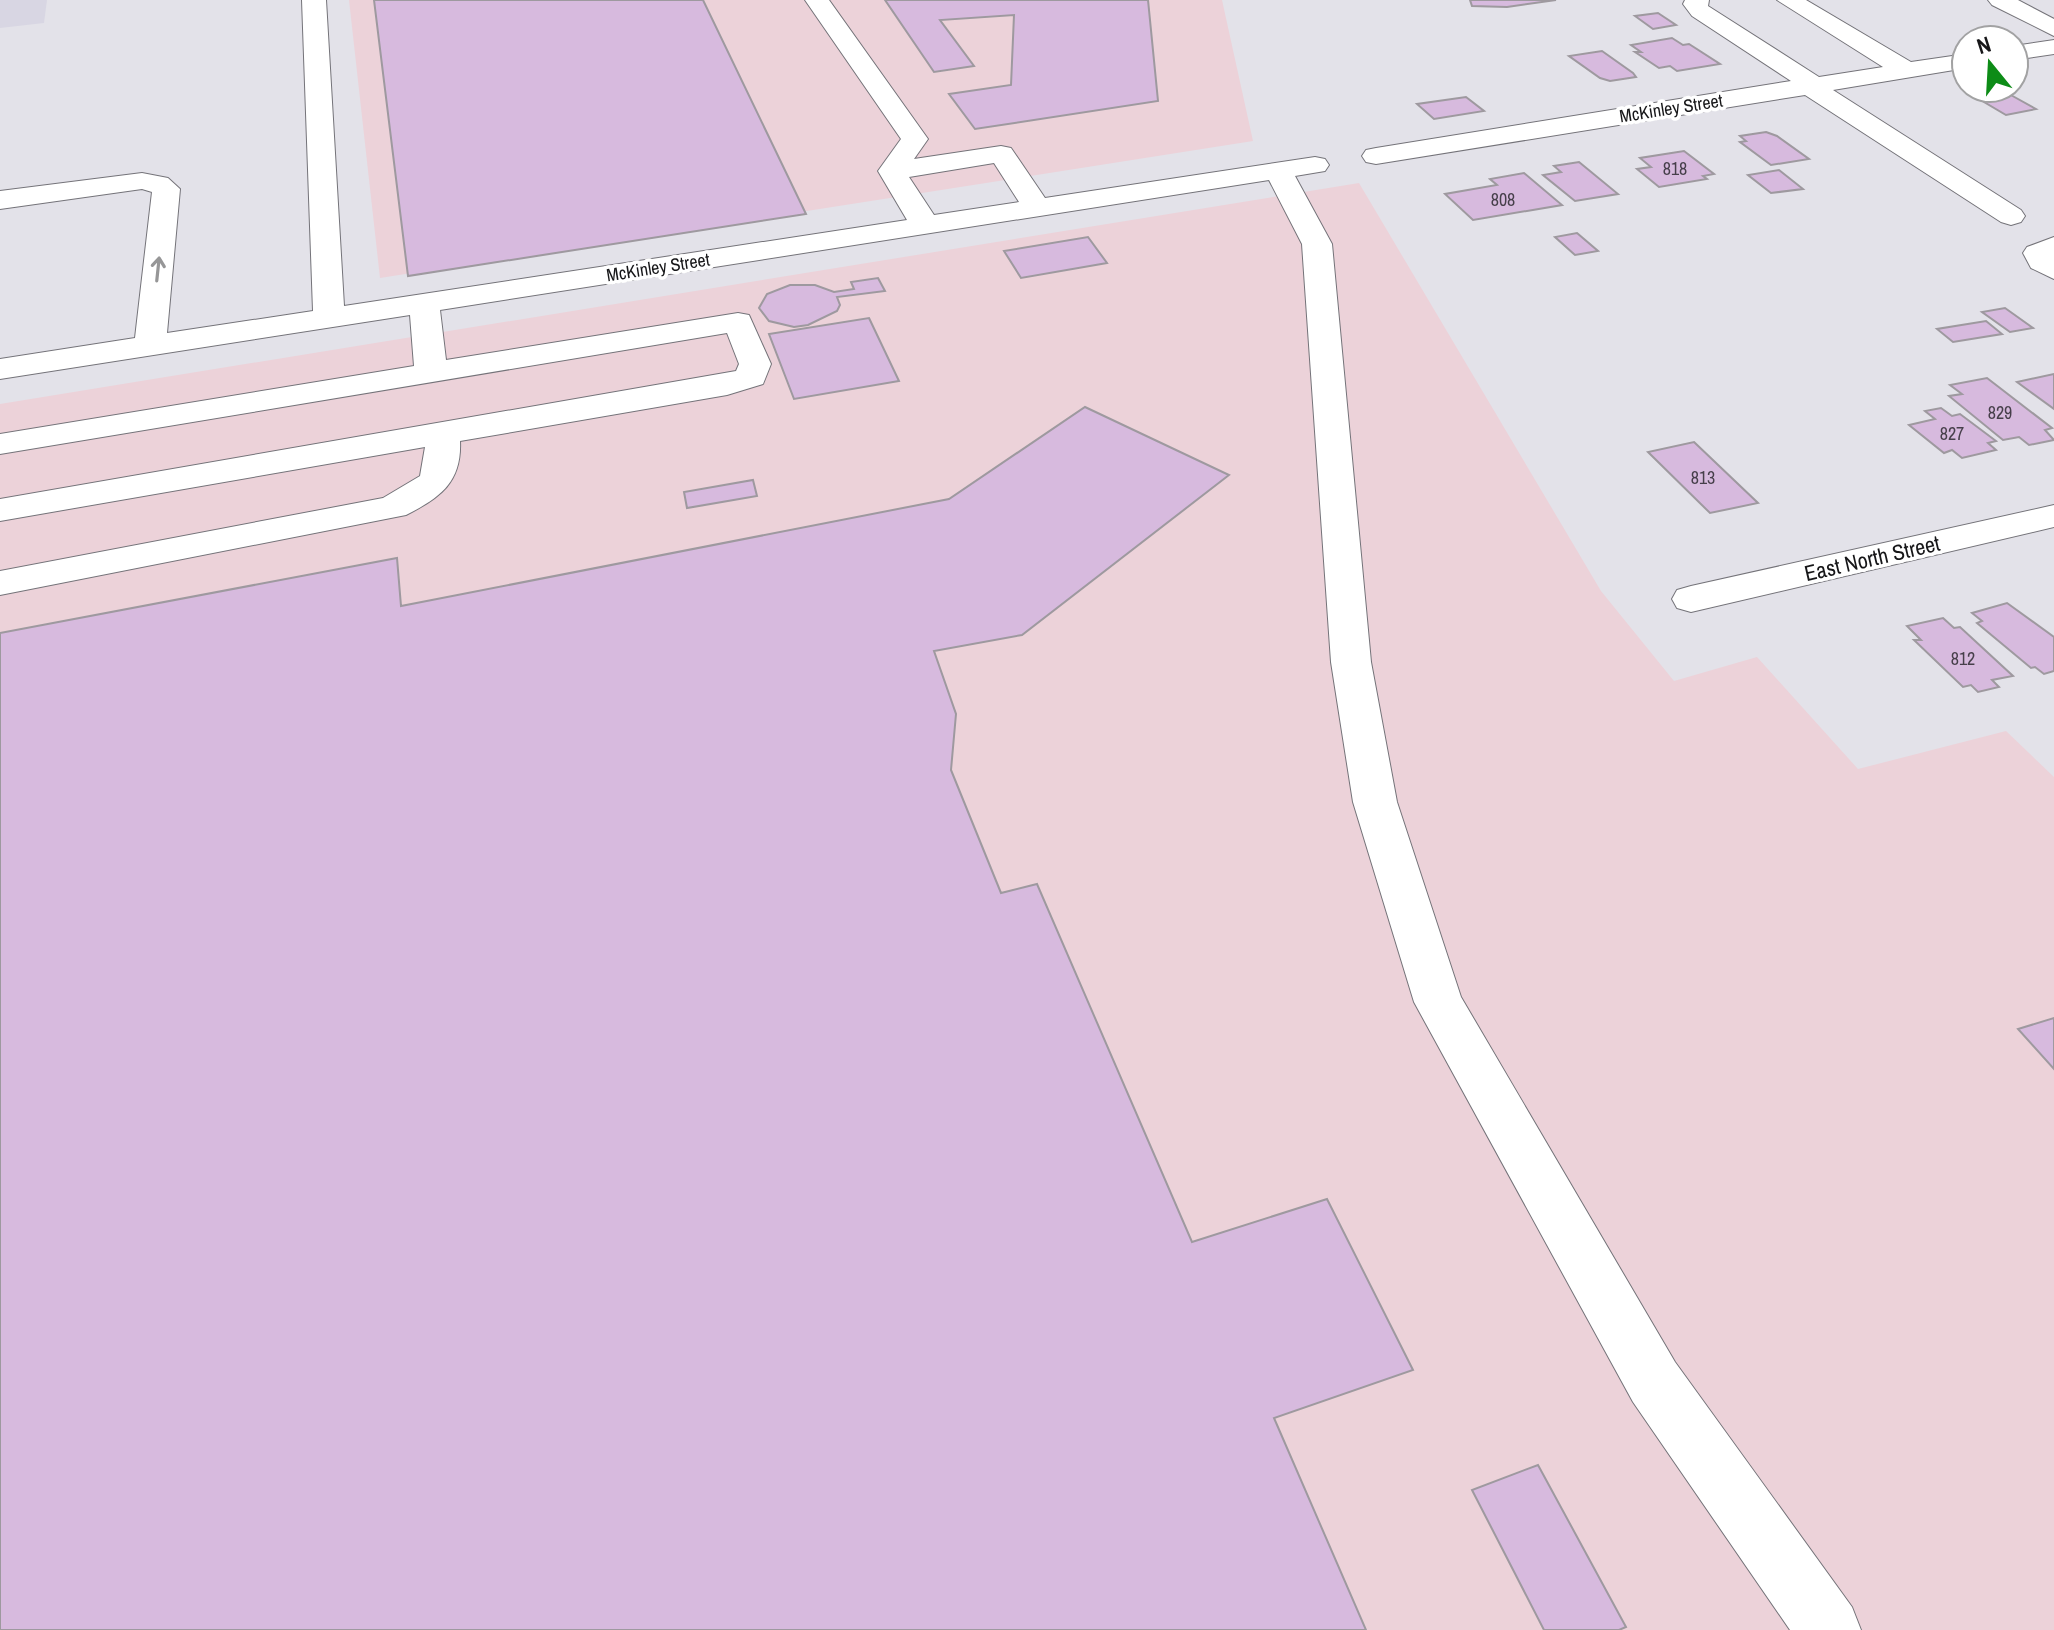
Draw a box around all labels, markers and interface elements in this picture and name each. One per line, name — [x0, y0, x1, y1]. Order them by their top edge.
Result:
north arrow — [1950, 24, 2030, 104]
text: N — [1973, 29, 1995, 61]
street label: McKinley Street — [1618, 88, 1724, 128]
house number: 818 — [1663, 156, 1687, 181]
house number: 808 — [1491, 187, 1515, 212]
street label: McKinley Street — [605, 247, 711, 287]
one-way arrow — [150, 256, 165, 283]
house number: 829 — [1988, 400, 2012, 425]
house number: 827 — [1940, 421, 1964, 446]
house number: 813 — [1691, 465, 1715, 490]
street label: East North Street — [1801, 528, 1943, 588]
house number: 812 — [1951, 646, 1975, 671]

